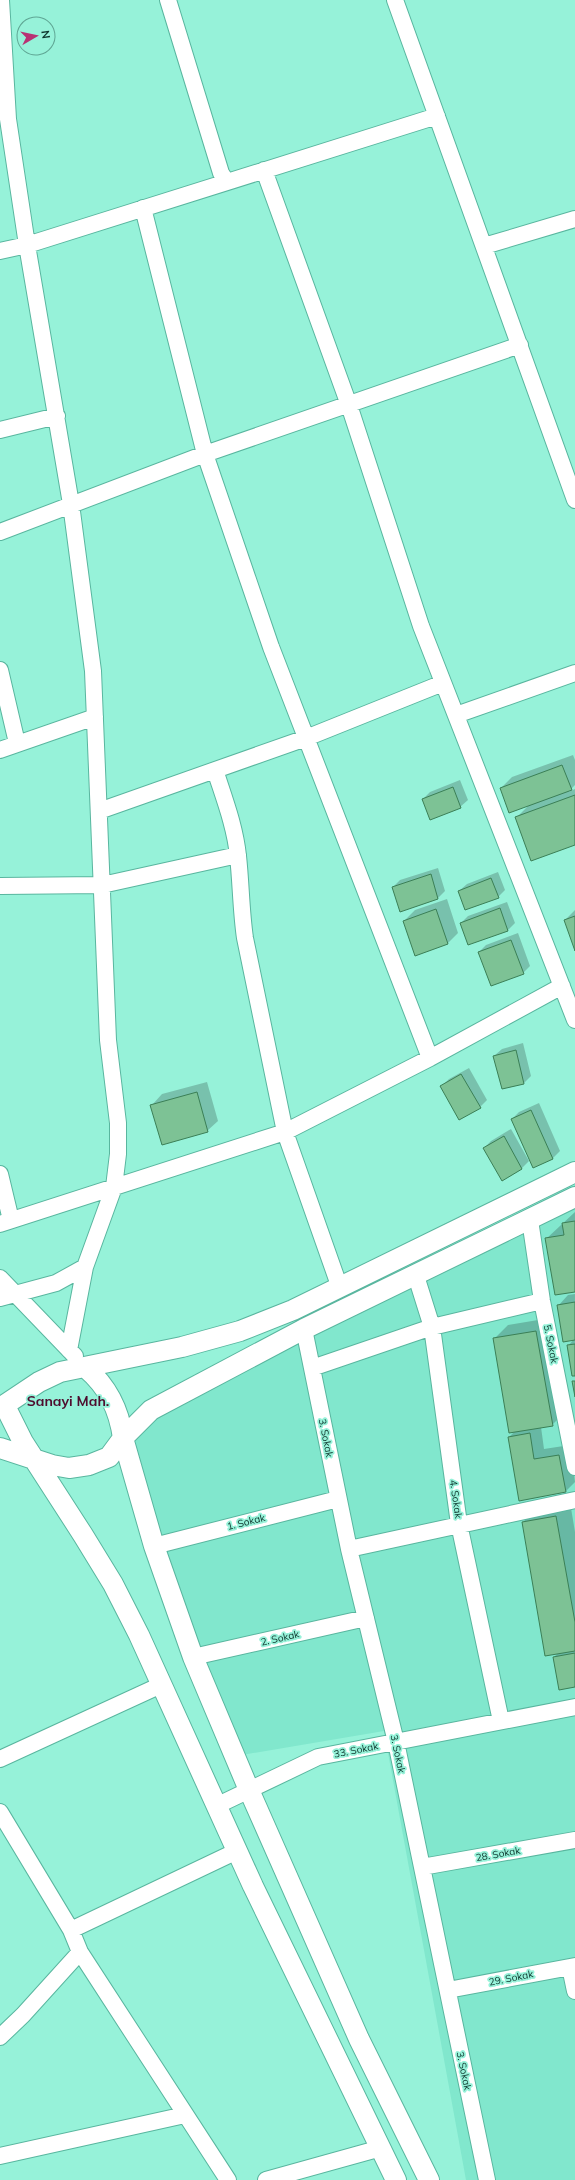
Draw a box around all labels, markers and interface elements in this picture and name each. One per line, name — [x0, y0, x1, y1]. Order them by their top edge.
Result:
north arrow — [16, 16, 56, 56]
text: N — [38, 29, 53, 40]
street label: 5. Sokak — [541, 1324, 561, 1365]
district label: Sanayi Mah. — [27, 1392, 109, 1410]
street label: 3. Sokak — [316, 1418, 336, 1459]
street label: 4. Sokak — [447, 1479, 465, 1520]
street label: 1. Sokak — [225, 1511, 267, 1533]
street label: 2. Sokak — [259, 1627, 301, 1649]
street label: 3. Sokak — [388, 1734, 409, 1775]
street label: 33. Sokak — [333, 1739, 380, 1761]
street label: 28. Sokak — [475, 1844, 522, 1864]
street label: 29. Sokak — [488, 1967, 535, 1989]
street label: 3. Sokak — [454, 2051, 475, 2092]

